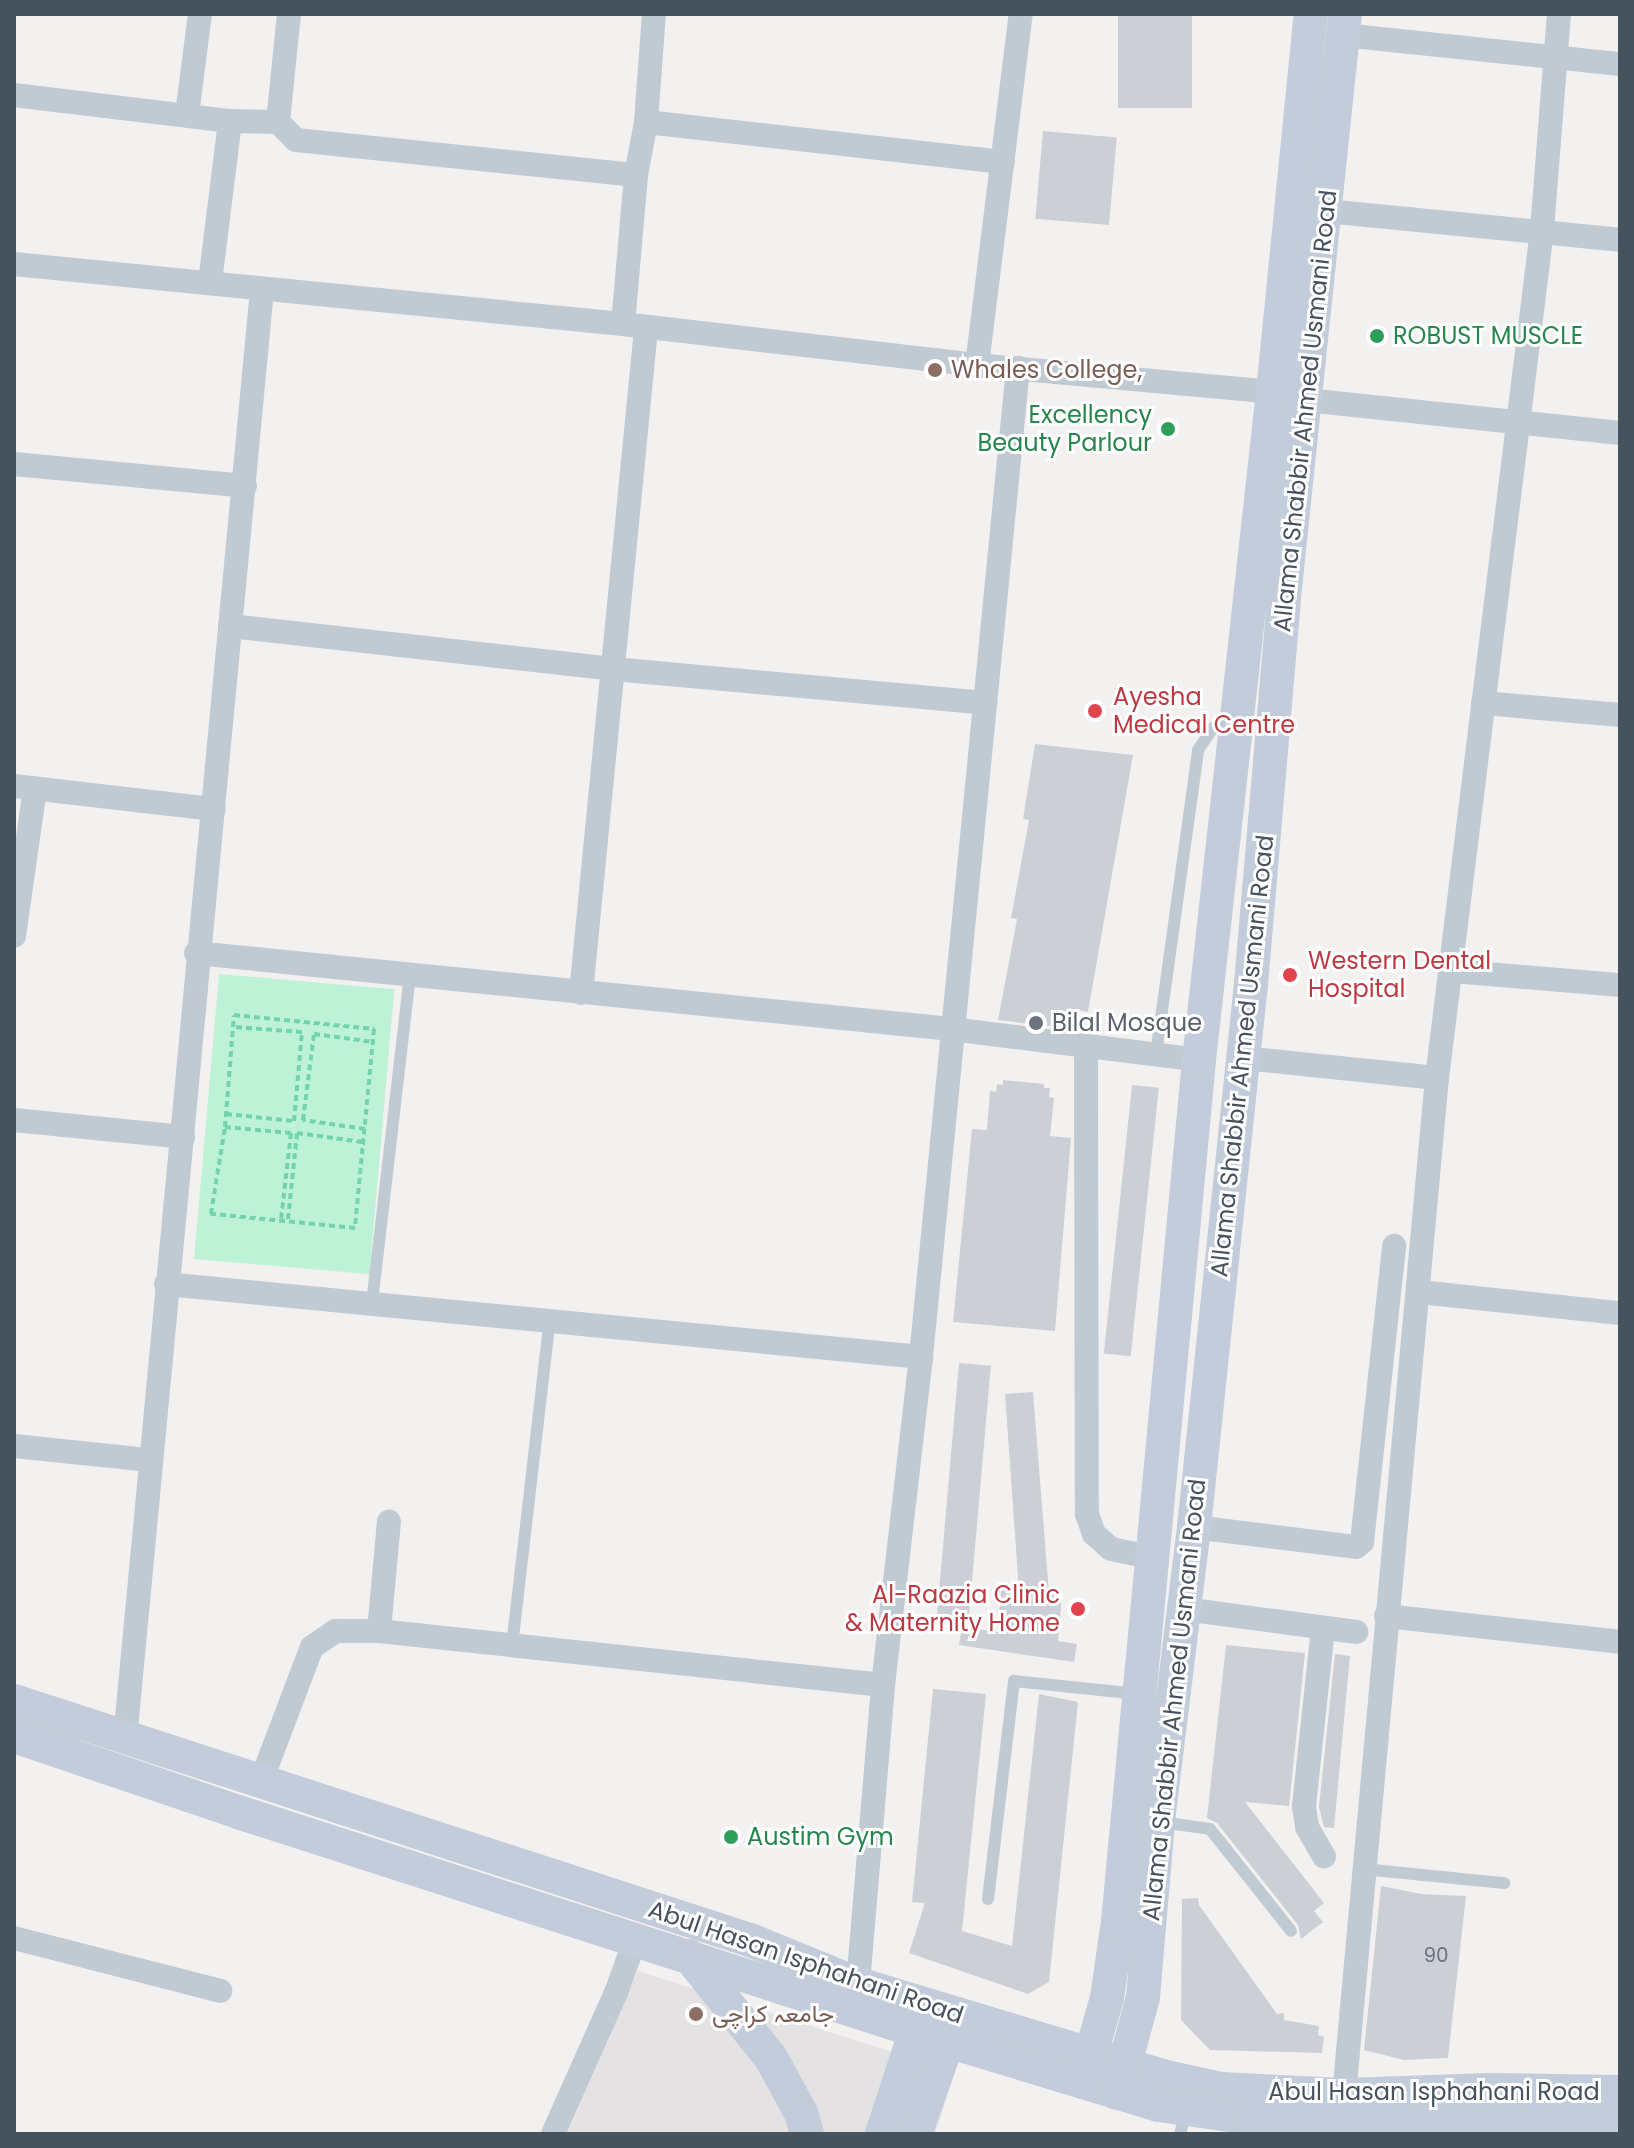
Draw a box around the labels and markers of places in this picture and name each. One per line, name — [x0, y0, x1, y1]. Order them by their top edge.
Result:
place label: ROBUST MUSCLE — [1393, 322, 1583, 350]
marker: ROBUST MUSCLE — [1368, 327, 1386, 345]
place label: Whales College, — [951, 356, 1142, 384]
marker: Whales College, — [926, 361, 944, 379]
place label: Excellency Beauty Parlour — [978, 401, 1152, 457]
marker: Excellency Beauty Parlour — [1159, 420, 1177, 438]
place label: Ayesha Medical Centre — [1113, 683, 1295, 739]
marker: Ayesha Medical Centre — [1084, 700, 1106, 722]
place label: Western Dental Hospital — [1308, 947, 1491, 1003]
marker: Western Dental Hospital — [1279, 964, 1301, 986]
place label: Bilal Mosque — [1052, 1009, 1202, 1037]
marker: Bilal Mosque — [1027, 1014, 1045, 1032]
place label: Al-Raazia Clinic & Maternity Home — [845, 1581, 1060, 1637]
marker: Al-Raazia Clinic & Maternity Home — [1067, 1598, 1089, 1620]
place label: Austim Gym — [747, 1823, 894, 1851]
marker: Austim Gym — [722, 1828, 740, 1846]
place label: جامعہ کراچی — [712, 2000, 834, 2028]
marker: جامعہ کراچی — [687, 2005, 705, 2023]

